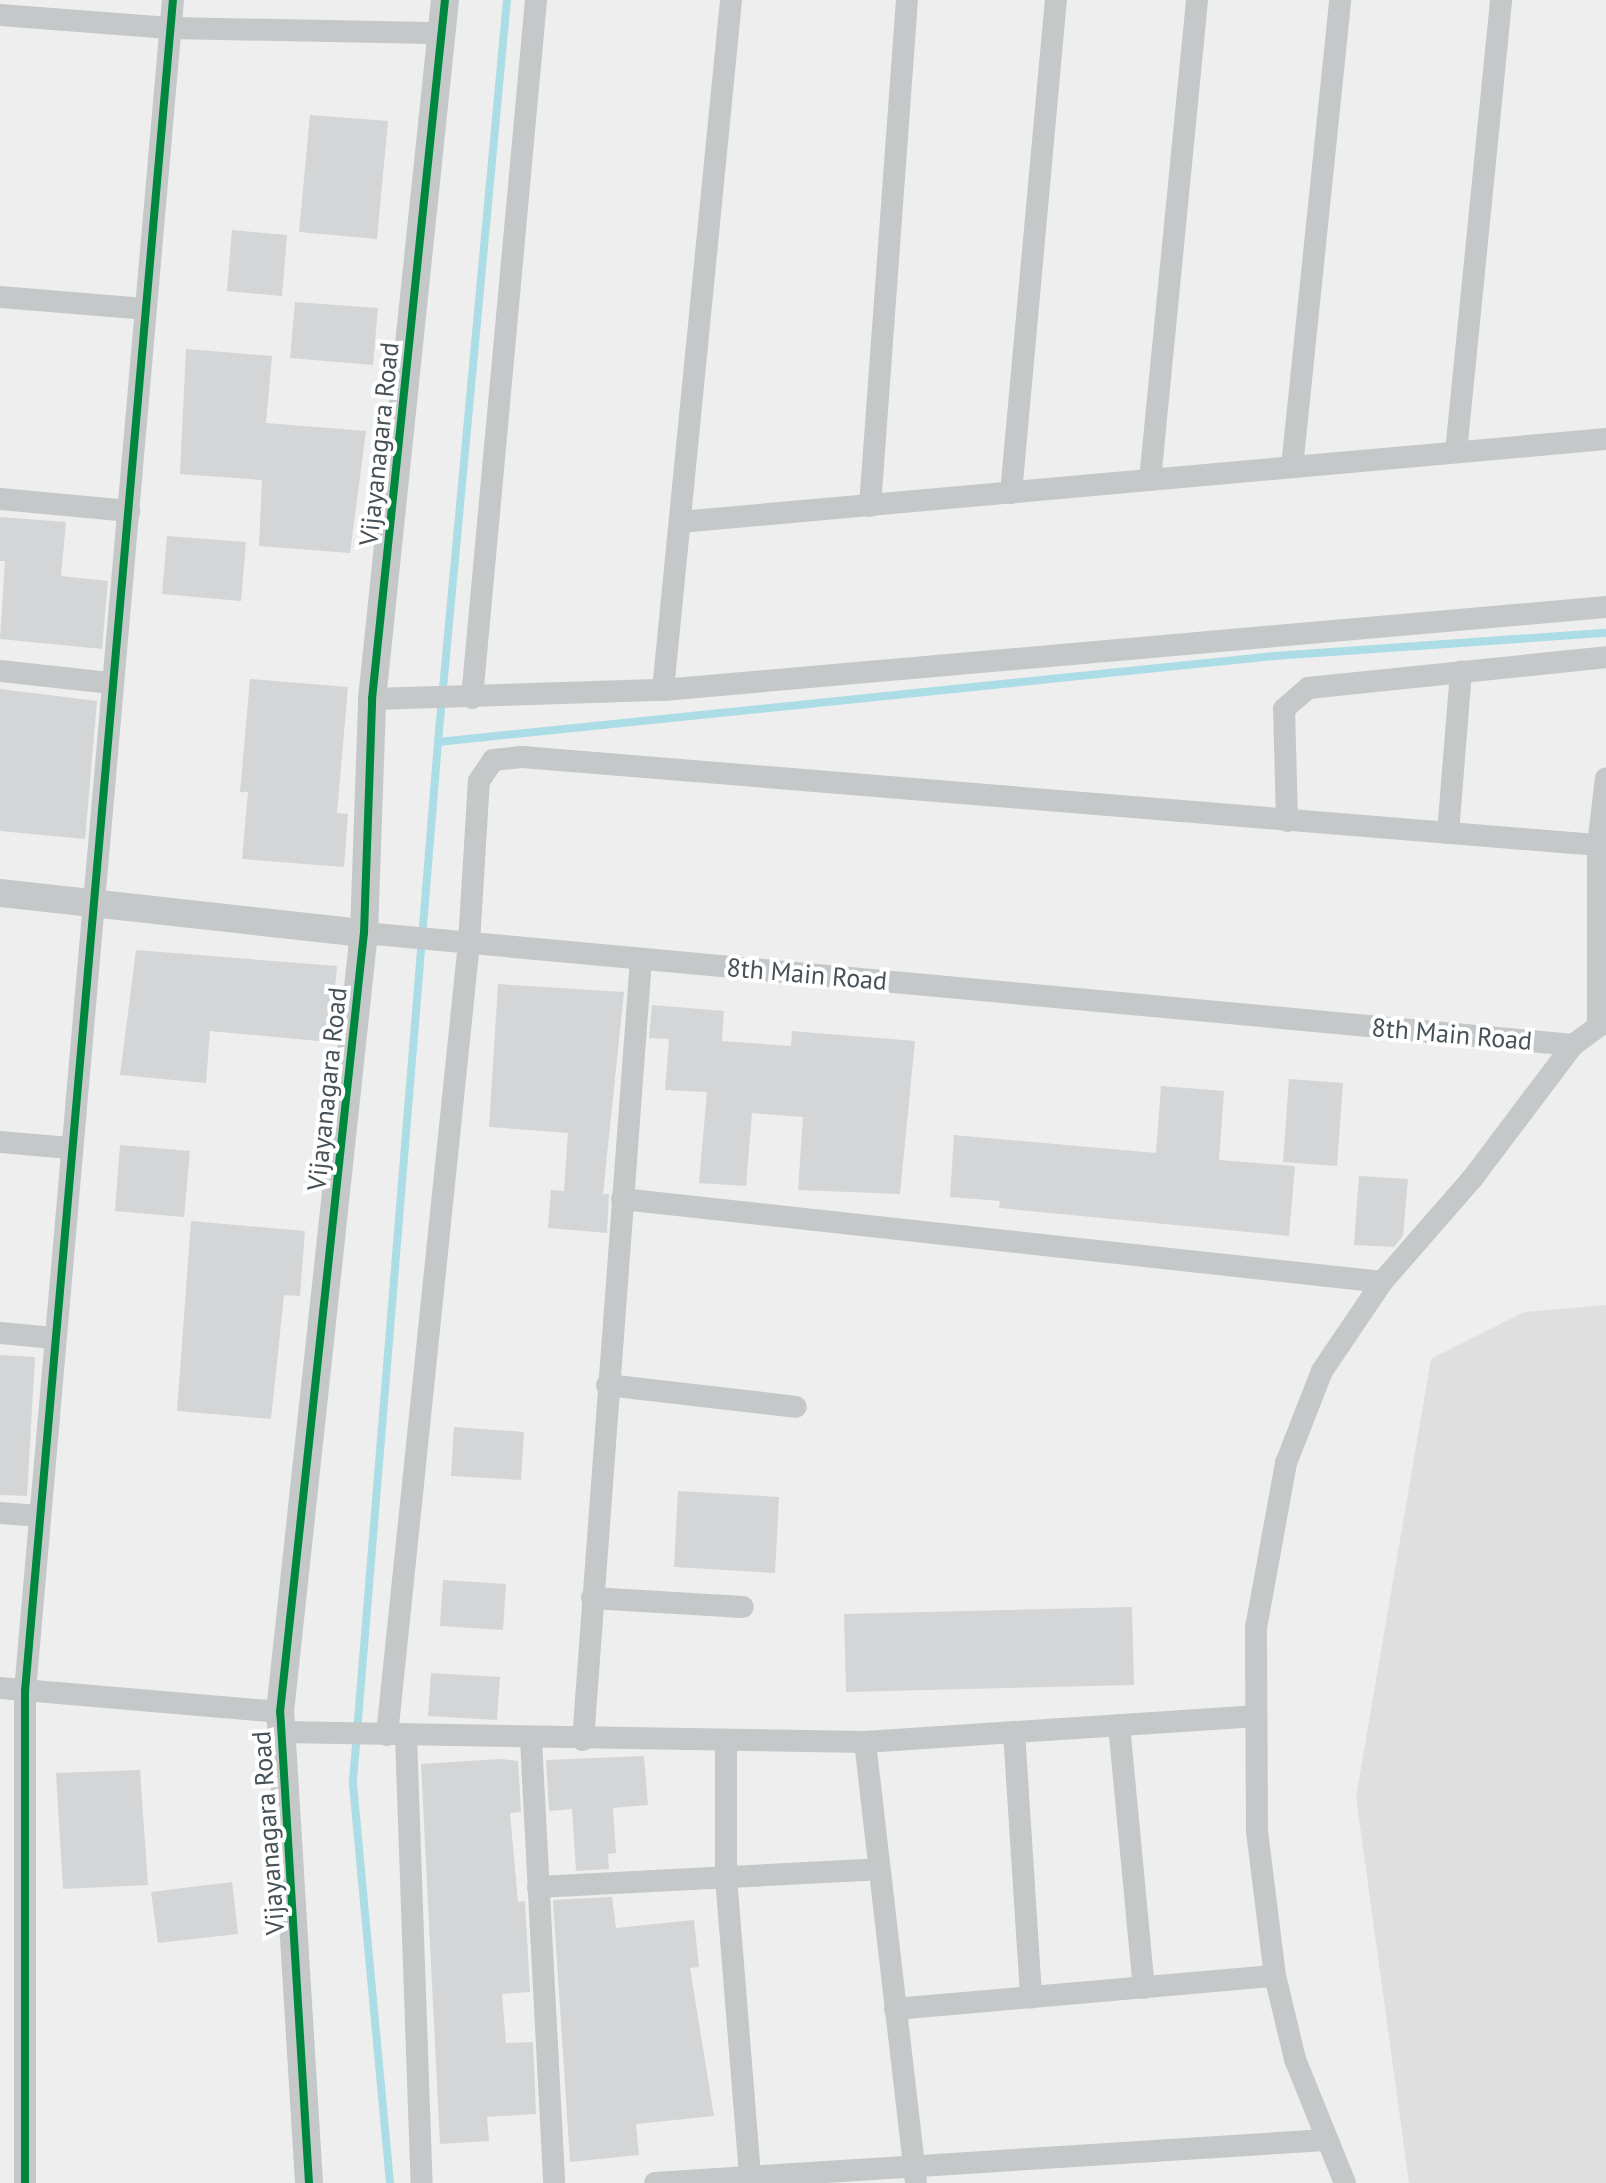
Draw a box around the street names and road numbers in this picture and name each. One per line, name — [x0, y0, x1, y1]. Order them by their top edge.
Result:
street label: Vijayanagara Road — [353, 341, 405, 547]
street label: 8th Main Road — [726, 951, 888, 997]
street label: Vijayanagara Road — [301, 986, 353, 1192]
street label: 8th Main Road — [1371, 1011, 1533, 1057]
street label: Vijayanagara Road — [245, 1730, 291, 1936]

